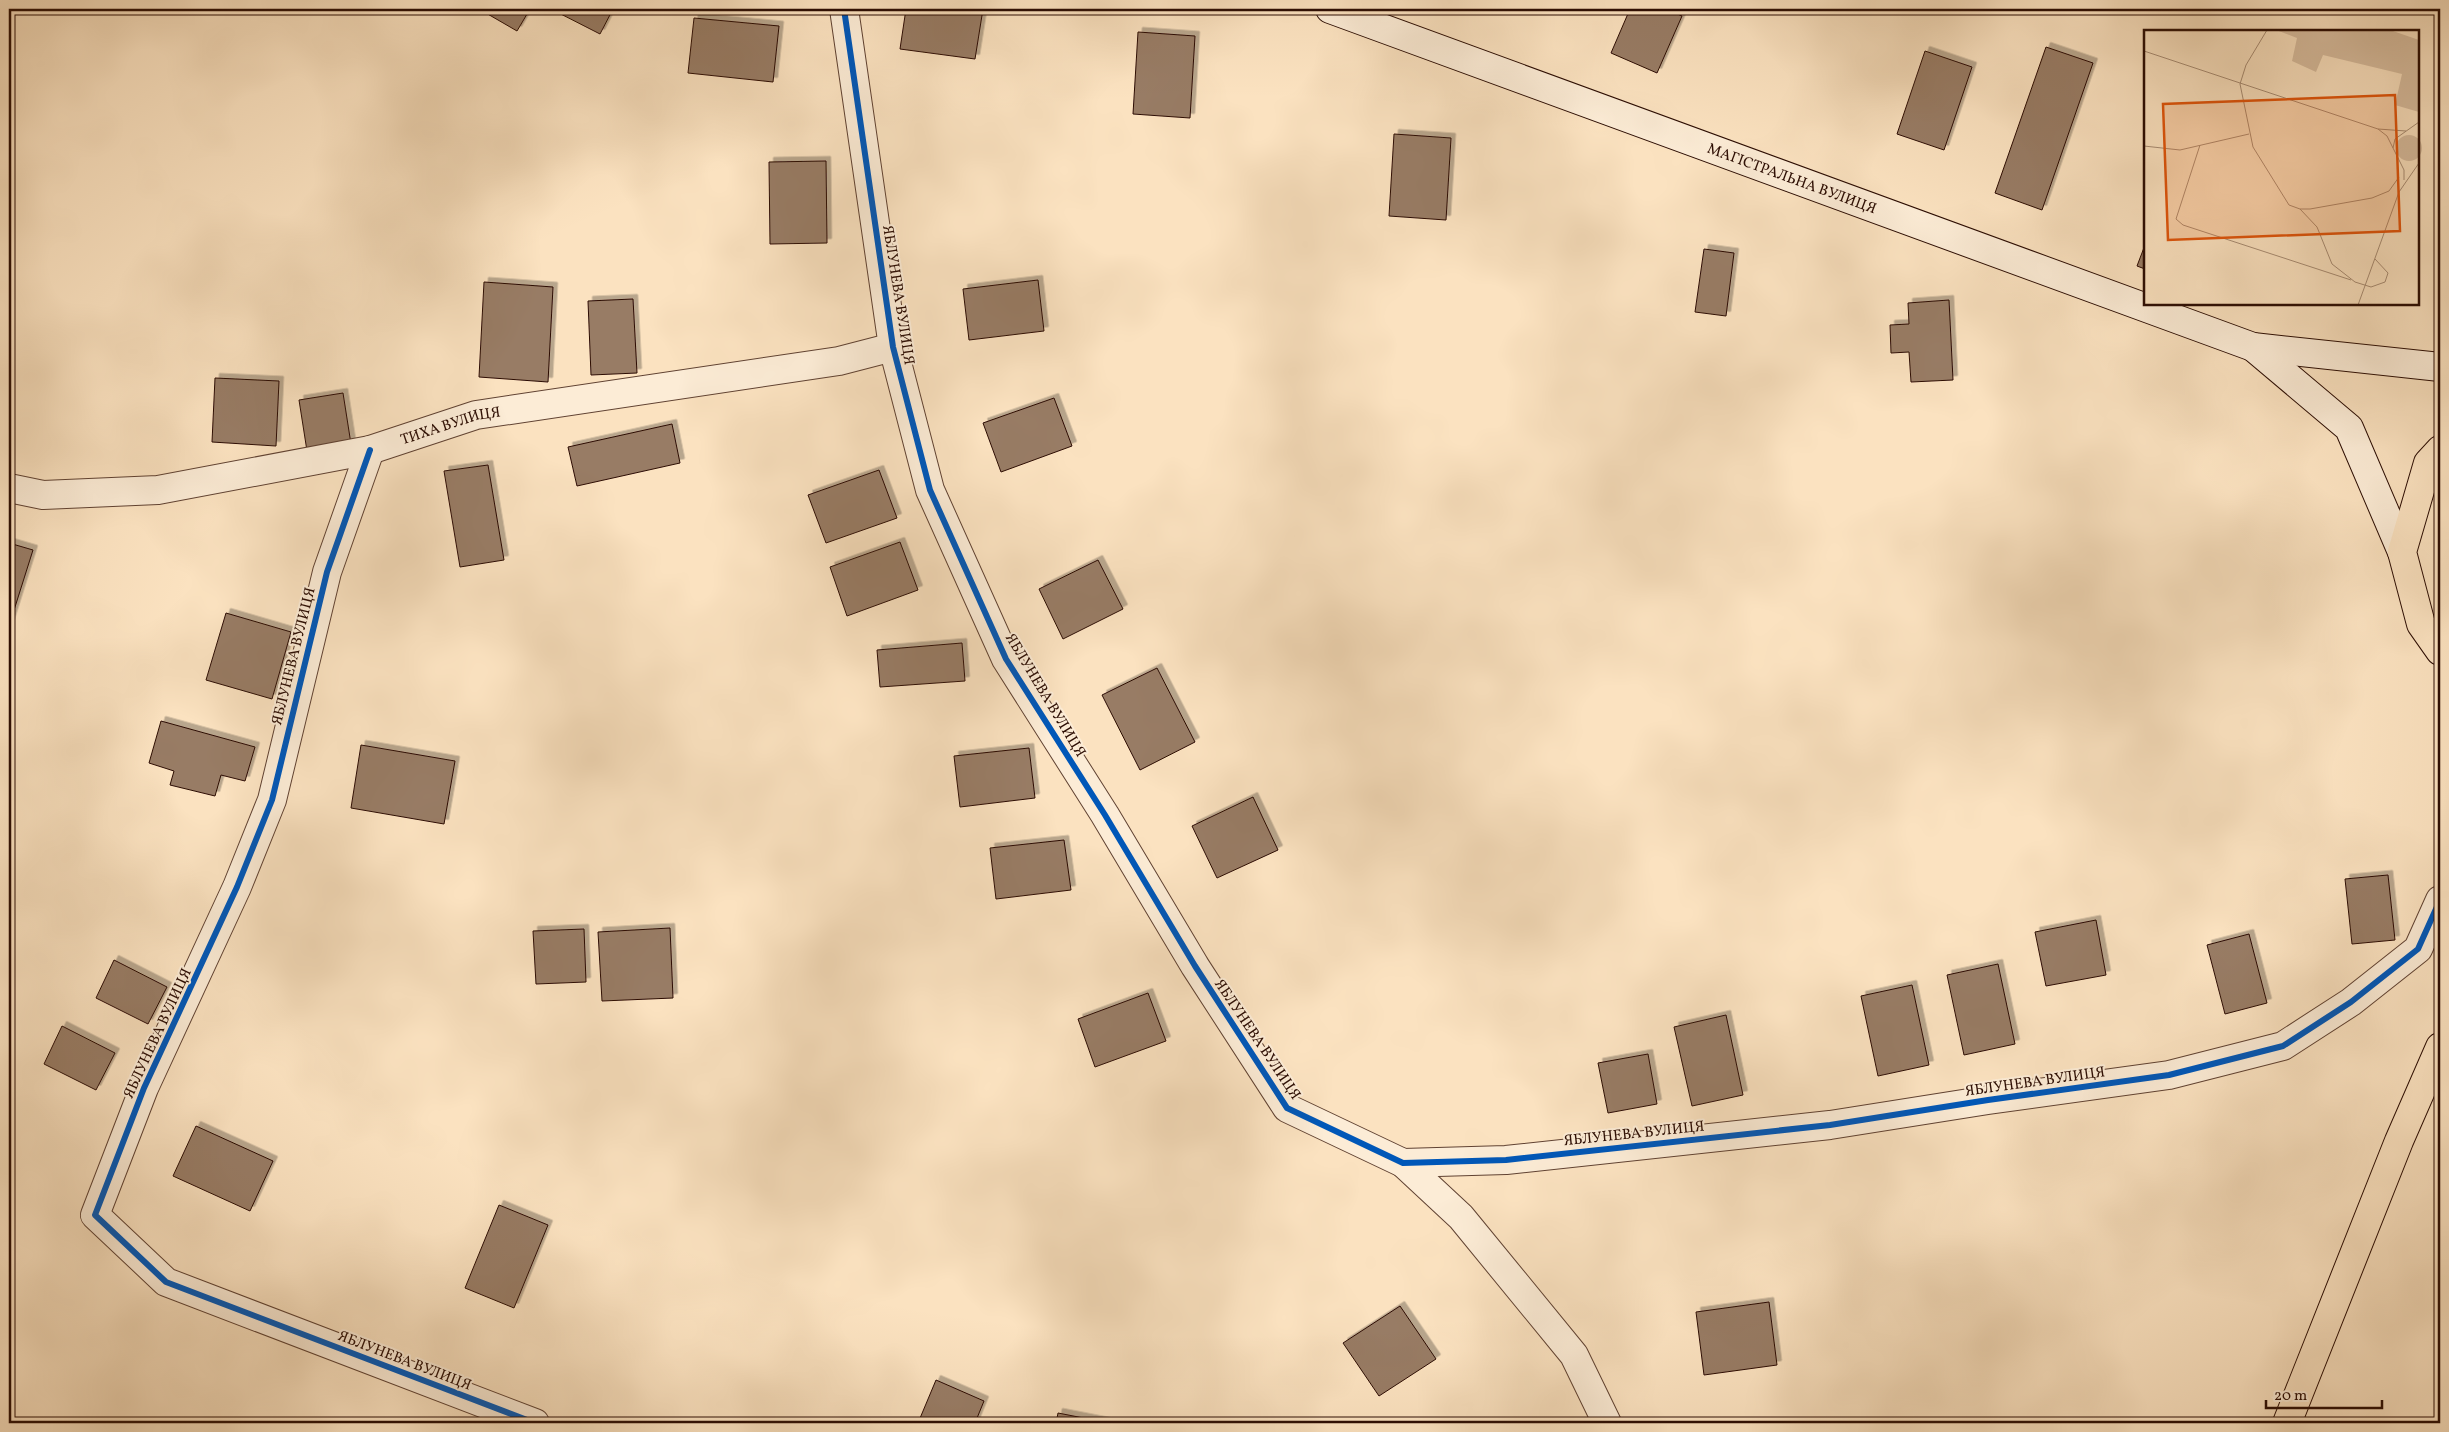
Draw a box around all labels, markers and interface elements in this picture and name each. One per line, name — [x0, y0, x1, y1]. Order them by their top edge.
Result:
inset map — [2144, 30, 2419, 305]
street label: МАГІСТРАЛЬНА ВУЛИЦЯ — [1704, 139, 1879, 220]
street label: ЯБЛУНЕВА ВУЛИЦЯ — [876, 224, 919, 367]
street label: ТИХА ВУЛИЦЯ — [398, 402, 502, 451]
street label: ЯБЛУНЕВА ВУЛИЦЯ — [267, 585, 322, 727]
street label: ЯБЛУНЕВА ВУЛИЦЯ — [999, 630, 1090, 762]
street label: ЯБЛУНЕВА ВУЛИЦЯ — [119, 965, 198, 1102]
street label: ЯБЛУНЕВА ВУЛИЦЯ — [1209, 975, 1305, 1104]
street label: ЯБЛУНЕВА ВУЛИЦЯ — [1964, 1062, 2107, 1103]
street label: ЯБЛУНЕВА ВУЛИЦЯ — [1563, 1117, 1706, 1152]
street label: ЯБЛУНЕВА ВУЛИЦЯ — [335, 1326, 474, 1397]
scale bar — [2266, 1377, 2383, 1409]
text: 20 m — [2274, 1386, 2307, 1407]

